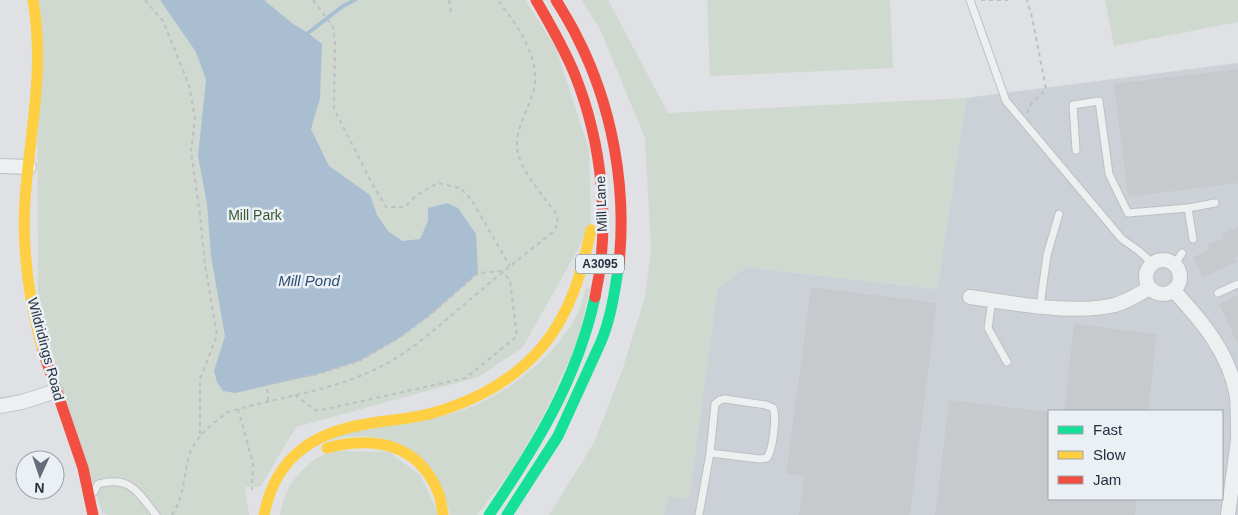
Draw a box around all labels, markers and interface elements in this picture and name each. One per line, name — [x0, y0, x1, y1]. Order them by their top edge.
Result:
street label: Mill Lane — [592, 176, 610, 232]
park label: Mill Park — [228, 207, 283, 223]
road number: A3095 — [576, 254, 624, 274]
water label: Mill Pond — [278, 272, 340, 289]
street label: Wildridings Road — [25, 296, 67, 402]
legend — [1048, 410, 1223, 500]
text: Fast — [1093, 421, 1123, 438]
text: Slow — [1093, 446, 1126, 463]
north arrow — [15, 450, 65, 500]
text: Jam — [1093, 471, 1121, 488]
text: N — [34, 480, 45, 496]

